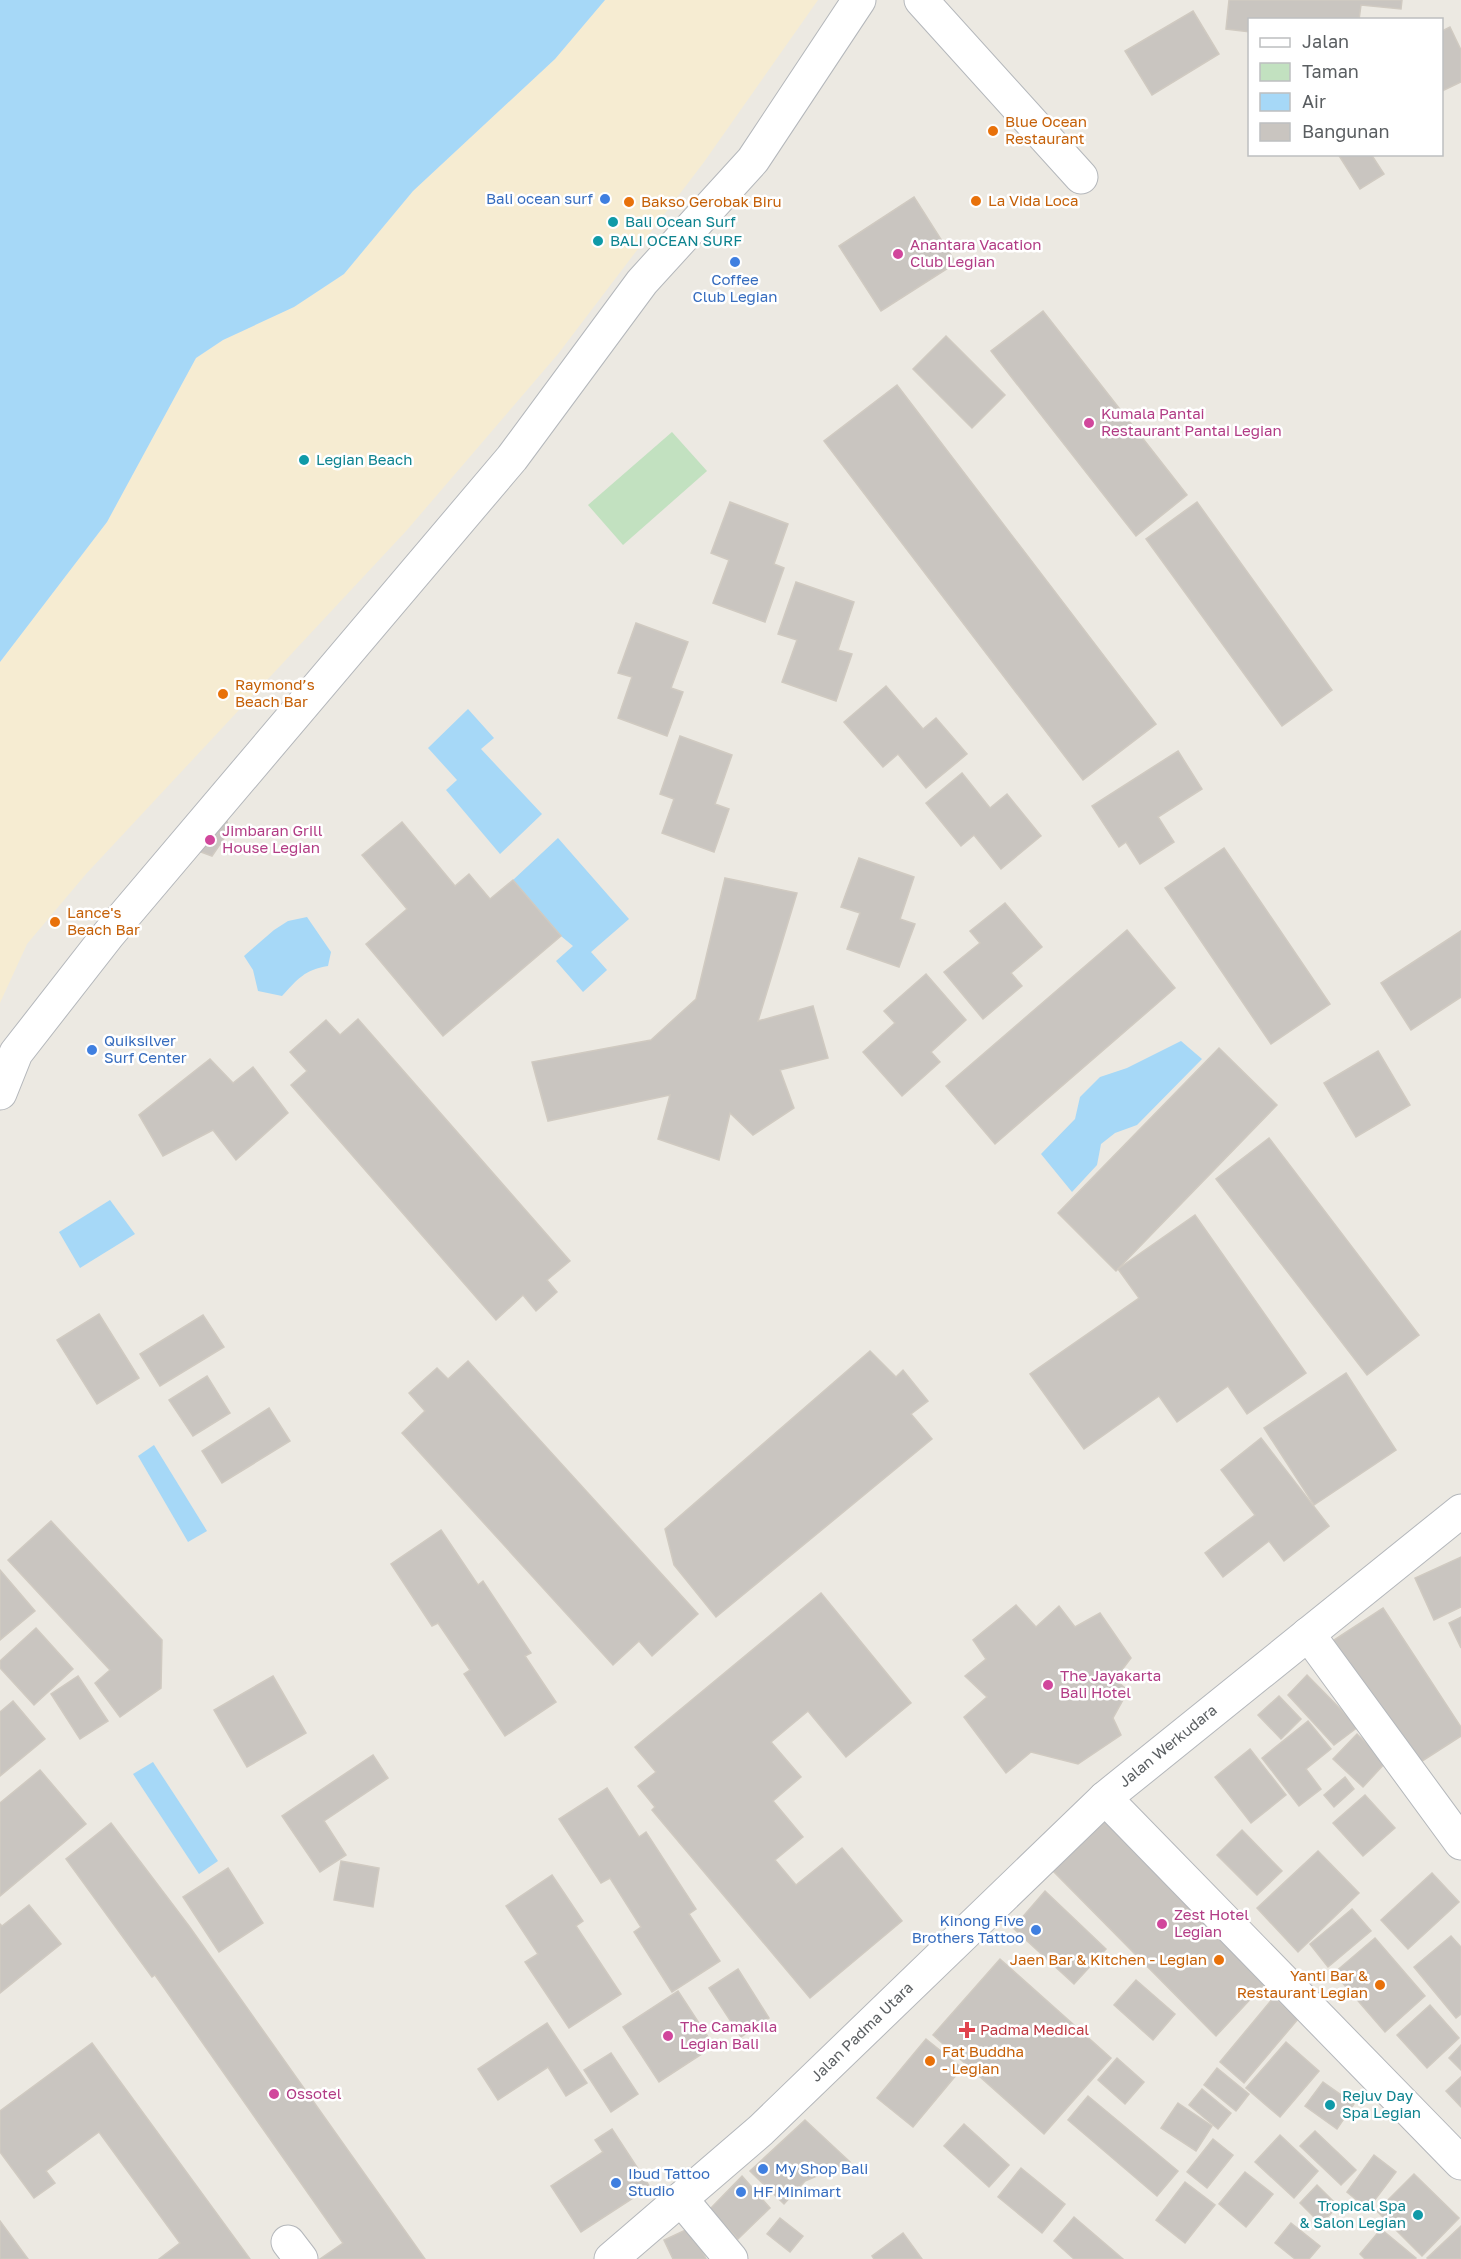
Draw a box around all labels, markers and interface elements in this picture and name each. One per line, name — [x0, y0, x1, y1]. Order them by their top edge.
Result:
legend — [1248, 18, 1443, 156]
text: Jalan — [1302, 30, 1349, 52]
text: Taman — [1302, 60, 1359, 82]
text: Air — [1302, 90, 1326, 112]
place label: Blue Ocean Restaurant — [1005, 112, 1087, 147]
text: Bangunan — [1302, 120, 1390, 142]
marker: Blue Ocean Restaurant — [986, 124, 1000, 138]
place label: Bali ocean surf — [486, 189, 594, 207]
place label: La Vida Loca — [988, 191, 1079, 209]
marker: Bali ocean surf — [598, 192, 612, 206]
place label: Bakso Gerobak Biru — [641, 192, 782, 210]
marker: La Vida Loca — [969, 194, 983, 208]
marker: Bakso Gerobak Biru — [622, 195, 636, 209]
place label: Bali Ocean Surf — [625, 212, 736, 230]
marker: Bali Ocean Surf — [606, 215, 620, 229]
place label: BALI OCEAN SURF — [610, 231, 742, 249]
marker: BALI OCEAN SURF — [591, 234, 605, 248]
place label: Anantara Vacation Club Legian — [910, 235, 1042, 270]
marker: Anantara Vacation Club Legian — [891, 247, 905, 261]
marker: Coffee Club Legian — [728, 255, 742, 269]
place label: Coffee Club Legian — [692, 270, 778, 305]
place label: Kumala Pantai Restaurant Pantai Legian — [1101, 404, 1282, 439]
marker: Kumala Pantai Restaurant Pantai Legian — [1082, 416, 1096, 430]
place label: Legian Beach — [316, 450, 412, 468]
marker: Legian Beach — [297, 453, 311, 467]
place label: Raymond’s Beach Bar — [235, 675, 315, 710]
marker: Raymond’s Beach Bar — [216, 687, 230, 701]
place label: Jimbaran Grill House Legian — [222, 821, 323, 856]
marker: Jimbaran Grill House Legian — [203, 833, 217, 847]
place label: Lance's Beach Bar — [67, 903, 140, 938]
marker: Lance's Beach Bar — [48, 915, 62, 929]
place label: Quiksilver Surf Center — [104, 1031, 187, 1066]
marker: Quiksilver Surf Center — [85, 1043, 99, 1057]
place label: The Jayakarta Bali Hotel — [1060, 1666, 1161, 1701]
marker: The Jayakarta Bali Hotel — [1041, 1678, 1055, 1692]
street label: Jalan Werkudara — [1115, 1700, 1220, 1790]
place label: Zest Hotel Legian — [1174, 1905, 1249, 1940]
place label: Kinong Five Brothers Tattoo — [912, 1911, 1024, 1946]
marker: Zest Hotel Legian — [1155, 1917, 1169, 1931]
marker: Kinong Five Brothers Tattoo — [1029, 1923, 1043, 1937]
place label: Jaen Bar & Kitchen - Legian — [1010, 1950, 1207, 1968]
marker: Jaen Bar & Kitchen - Legian — [1212, 1953, 1226, 1967]
place label: Yanti Bar & Restaurant Legian — [1237, 1966, 1368, 2001]
street label: Jalan Padma Utara — [806, 1978, 916, 2085]
marker: Yanti Bar & Restaurant Legian — [1373, 1978, 1387, 1992]
place label: The Camakila Legian Bali — [680, 2017, 777, 2052]
place label: Padma Medical — [980, 2020, 1089, 2038]
marker: Padma Medical — [958, 2021, 976, 2039]
marker: The Camakila Legian Bali — [661, 2029, 675, 2043]
place label: Fat Buddha - Legian — [942, 2042, 1024, 2077]
marker: Fat Buddha - Legian — [923, 2054, 937, 2068]
place label: Ossotel — [286, 2084, 342, 2102]
place label: Rejuv Day Spa Legian — [1342, 2086, 1421, 2121]
marker: Ossotel — [267, 2087, 281, 2101]
marker: Rejuv Day Spa Legian — [1323, 2098, 1337, 2112]
place label: My Shop Bali — [775, 2159, 868, 2177]
marker: My Shop Bali — [756, 2162, 770, 2176]
place label: Ibud Tattoo Studio — [628, 2164, 710, 2199]
marker: Ibud Tattoo Studio — [609, 2176, 623, 2190]
place label: HF Minimart — [753, 2182, 841, 2200]
marker: HF Minimart — [734, 2185, 748, 2199]
place label: Tropical Spa & Salon Legian — [1299, 2196, 1406, 2231]
marker: Tropical Spa & Salon Legian — [1411, 2208, 1425, 2222]

